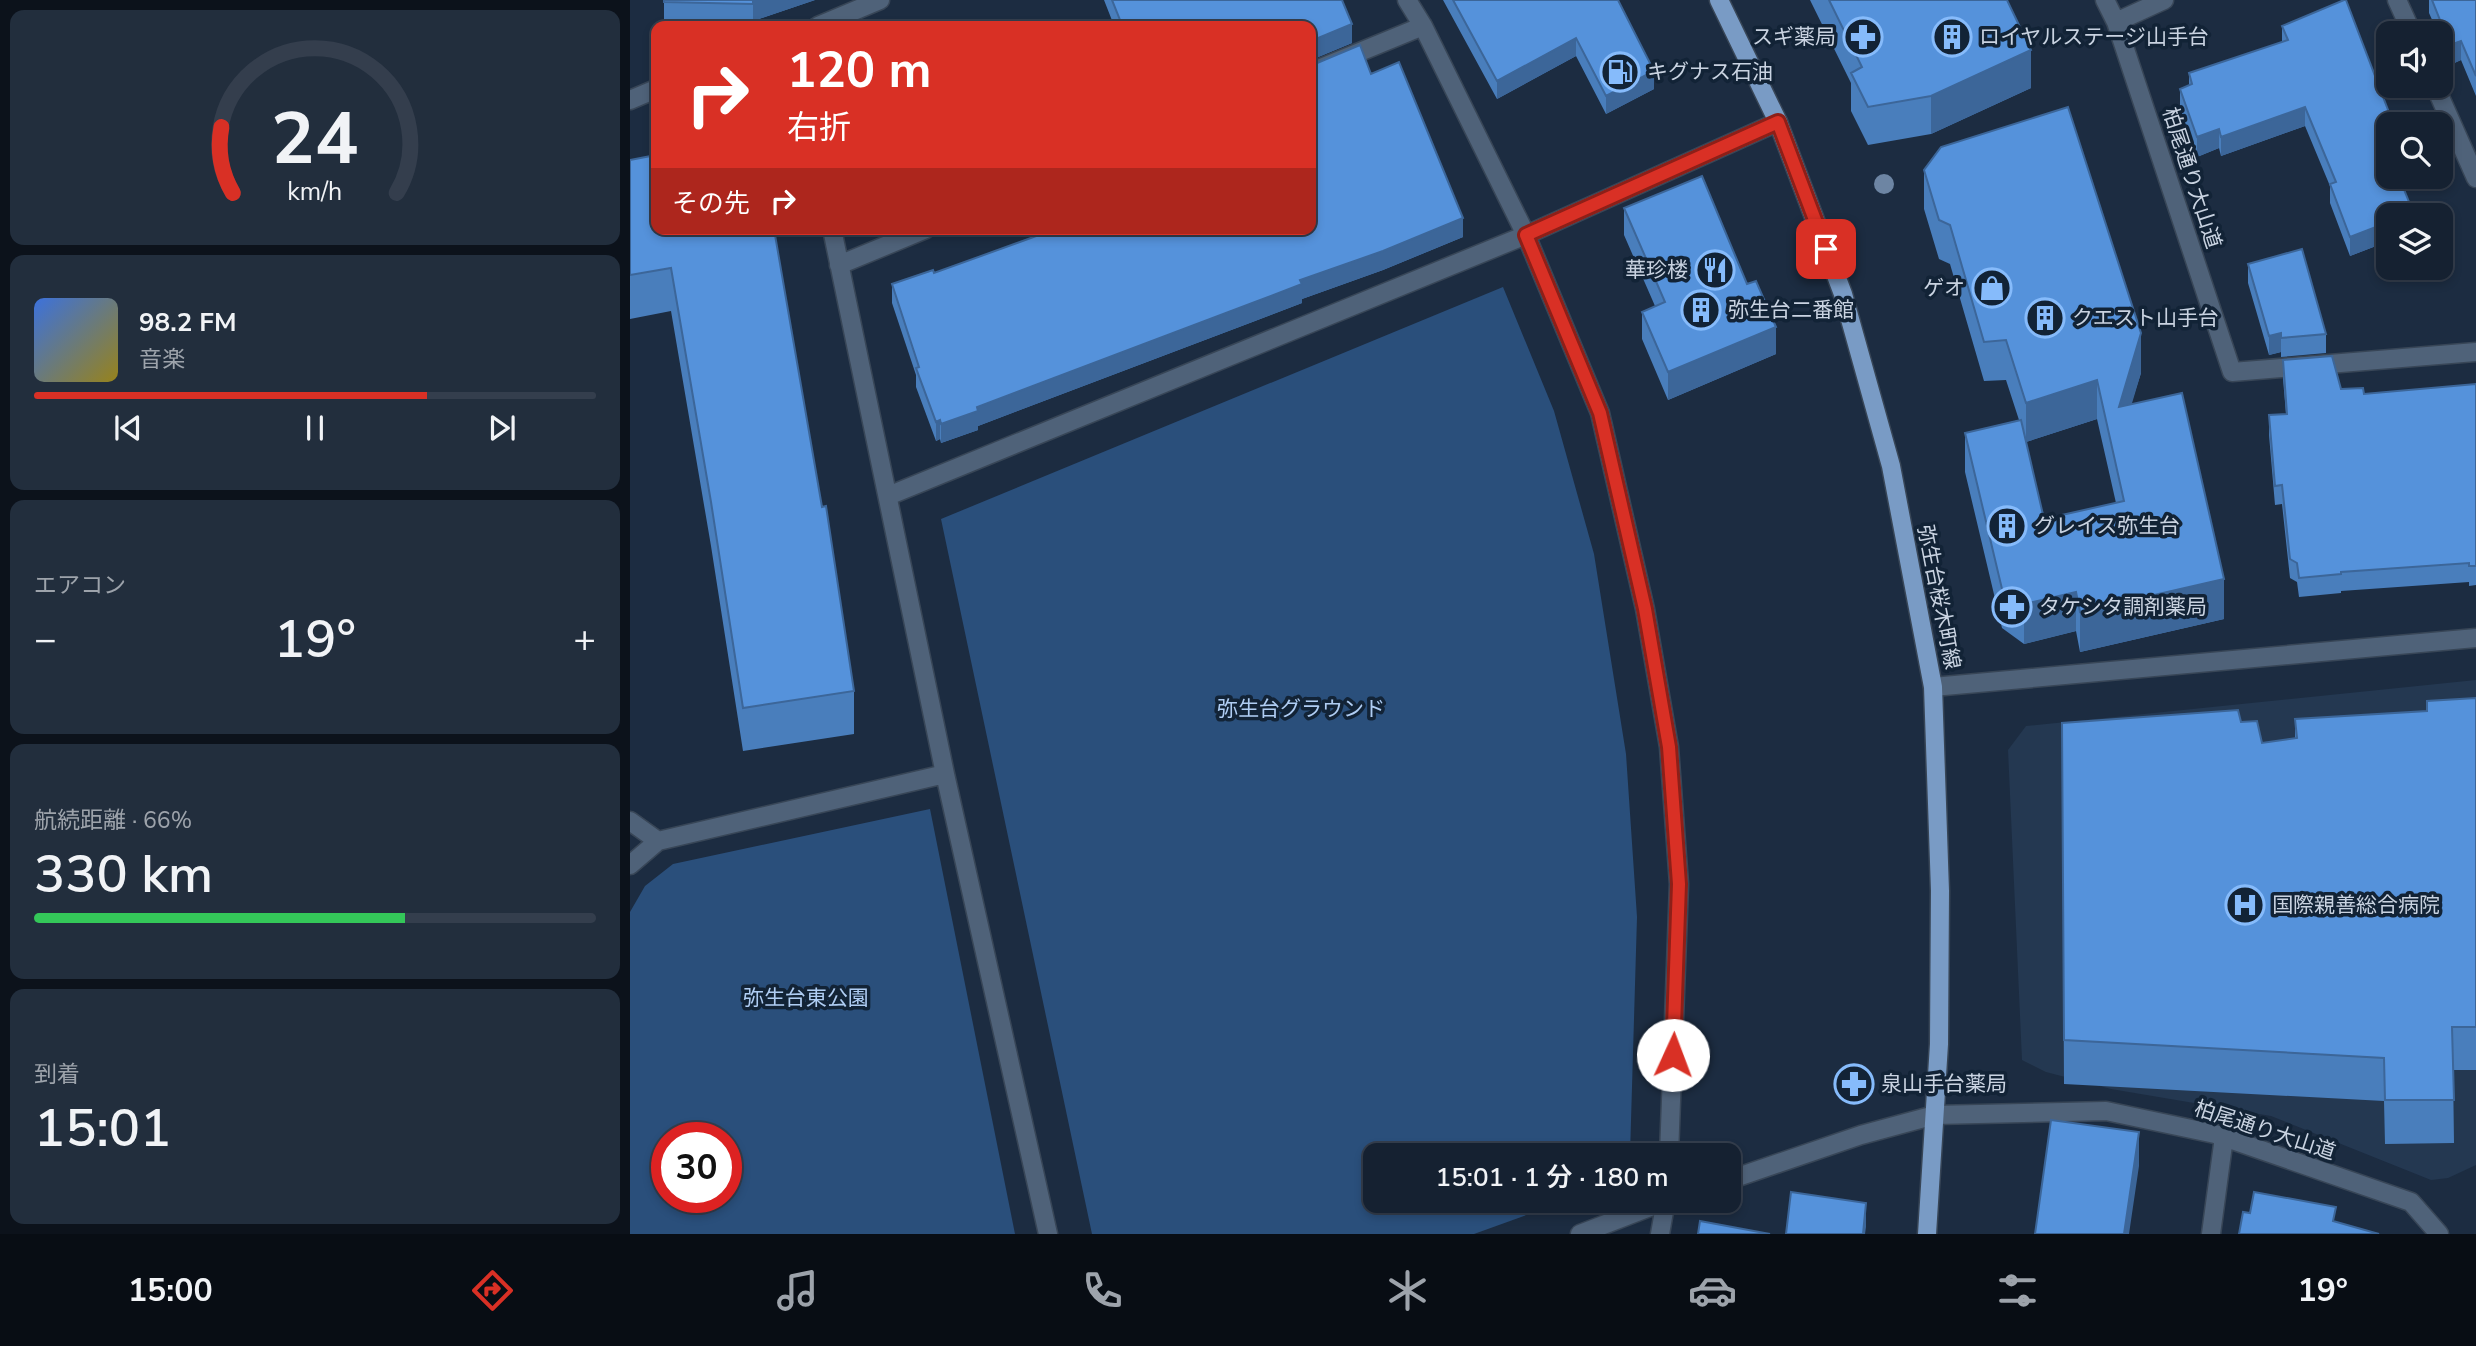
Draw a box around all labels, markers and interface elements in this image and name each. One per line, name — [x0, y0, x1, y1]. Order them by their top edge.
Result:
pharmacy icon: スギ薬局 — [1842, 16, 1884, 58]
building icon: ロイヤルステージ山手台 — [1931, 16, 1973, 58]
map controls — [2376, 21, 2453, 280]
button: sound — [2376, 21, 2453, 98]
place label: スギ薬局 — [1752, 23, 1836, 51]
place label: ロイヤルステージ山手台 — [1979, 23, 2209, 51]
text: 120 m — [787, 37, 931, 104]
icon: right — [672, 49, 763, 140]
fuel station icon: キグナス石油 — [1599, 51, 1641, 93]
place label: キグナス石油 — [1647, 58, 1773, 86]
text: 24 — [271, 90, 359, 190]
street label: 柏尾通り大山道 — [2156, 104, 2228, 252]
text: 右折 — [787, 106, 851, 149]
button: search — [2376, 112, 2453, 189]
text: km/h — [287, 175, 343, 209]
icon: right — [764, 182, 802, 220]
text: その先 — [672, 186, 750, 221]
button: layers — [2376, 203, 2453, 280]
pin — [1796, 219, 1856, 279]
icon: arrive — [1807, 230, 1845, 268]
restaurant icon: 華珍楼 — [1694, 249, 1736, 291]
place label: 華珍楼 — [1625, 256, 1688, 284]
shop icon: ゲオ — [1971, 267, 2013, 309]
place label: ゲオ — [1923, 274, 1965, 302]
building icon: 弥生台二番館 — [1680, 289, 1722, 331]
place label: 弥生台二番館 — [1728, 296, 1854, 324]
building icon: クエスト山手台 — [2024, 297, 2066, 339]
place label: クエスト山手台 — [2072, 304, 2219, 332]
text: 98.2 FM — [139, 305, 236, 340]
text: 音楽 — [139, 344, 185, 375]
icon: previous — [109, 409, 147, 447]
icon: pause — [296, 409, 334, 447]
icon: next — [483, 409, 521, 447]
building icon: グレイス弥生台 — [1986, 505, 2028, 547]
place label: グレイス弥生台 — [2034, 512, 2180, 540]
street label: 弥生台桜木町線 — [1911, 522, 1967, 672]
text: エアコン — [34, 570, 126, 601]
pharmacy icon: タケシタ調剤薬局 — [1991, 586, 2033, 628]
place label: タケシタ調剤薬局 — [2039, 593, 2207, 621]
text: 19° — [274, 604, 356, 675]
text: − — [34, 614, 57, 665]
text: + — [573, 614, 596, 665]
park label: 弥生台グラウンド — [1217, 695, 1385, 723]
text: 航続距離 · 66% — [34, 805, 192, 836]
text: 330 km — [34, 839, 213, 910]
hospital icon: 国際親善総合病院 — [2224, 884, 2266, 926]
place label: 国際親善総合病院 — [2272, 891, 2440, 919]
park label: 弥生台東公園 — [743, 984, 869, 1012]
position arrow — [1636, 1018, 1710, 1092]
text: 到着 — [34, 1059, 80, 1090]
pharmacy icon: 泉山手台薬局 — [1833, 1063, 1875, 1105]
place label: 泉山手台薬局 — [1881, 1070, 2007, 1098]
text: 15:01 — [34, 1093, 171, 1164]
street label: 柏尾通り大山道 — [2191, 1094, 2339, 1166]
speed limit sign: 30 — [651, 1122, 742, 1213]
text: 15:01 · 1 分 · 180 m — [1436, 1160, 1668, 1195]
icon: directions — [468, 1266, 517, 1315]
icon: music — [773, 1266, 822, 1315]
icon: phone — [1078, 1266, 1127, 1315]
icon: climate — [1383, 1266, 1432, 1315]
icon: car — [1688, 1266, 1737, 1315]
icon: filters — [1993, 1266, 2042, 1315]
text: 15:00 — [128, 1269, 213, 1312]
text: 19° — [2297, 1269, 2348, 1312]

